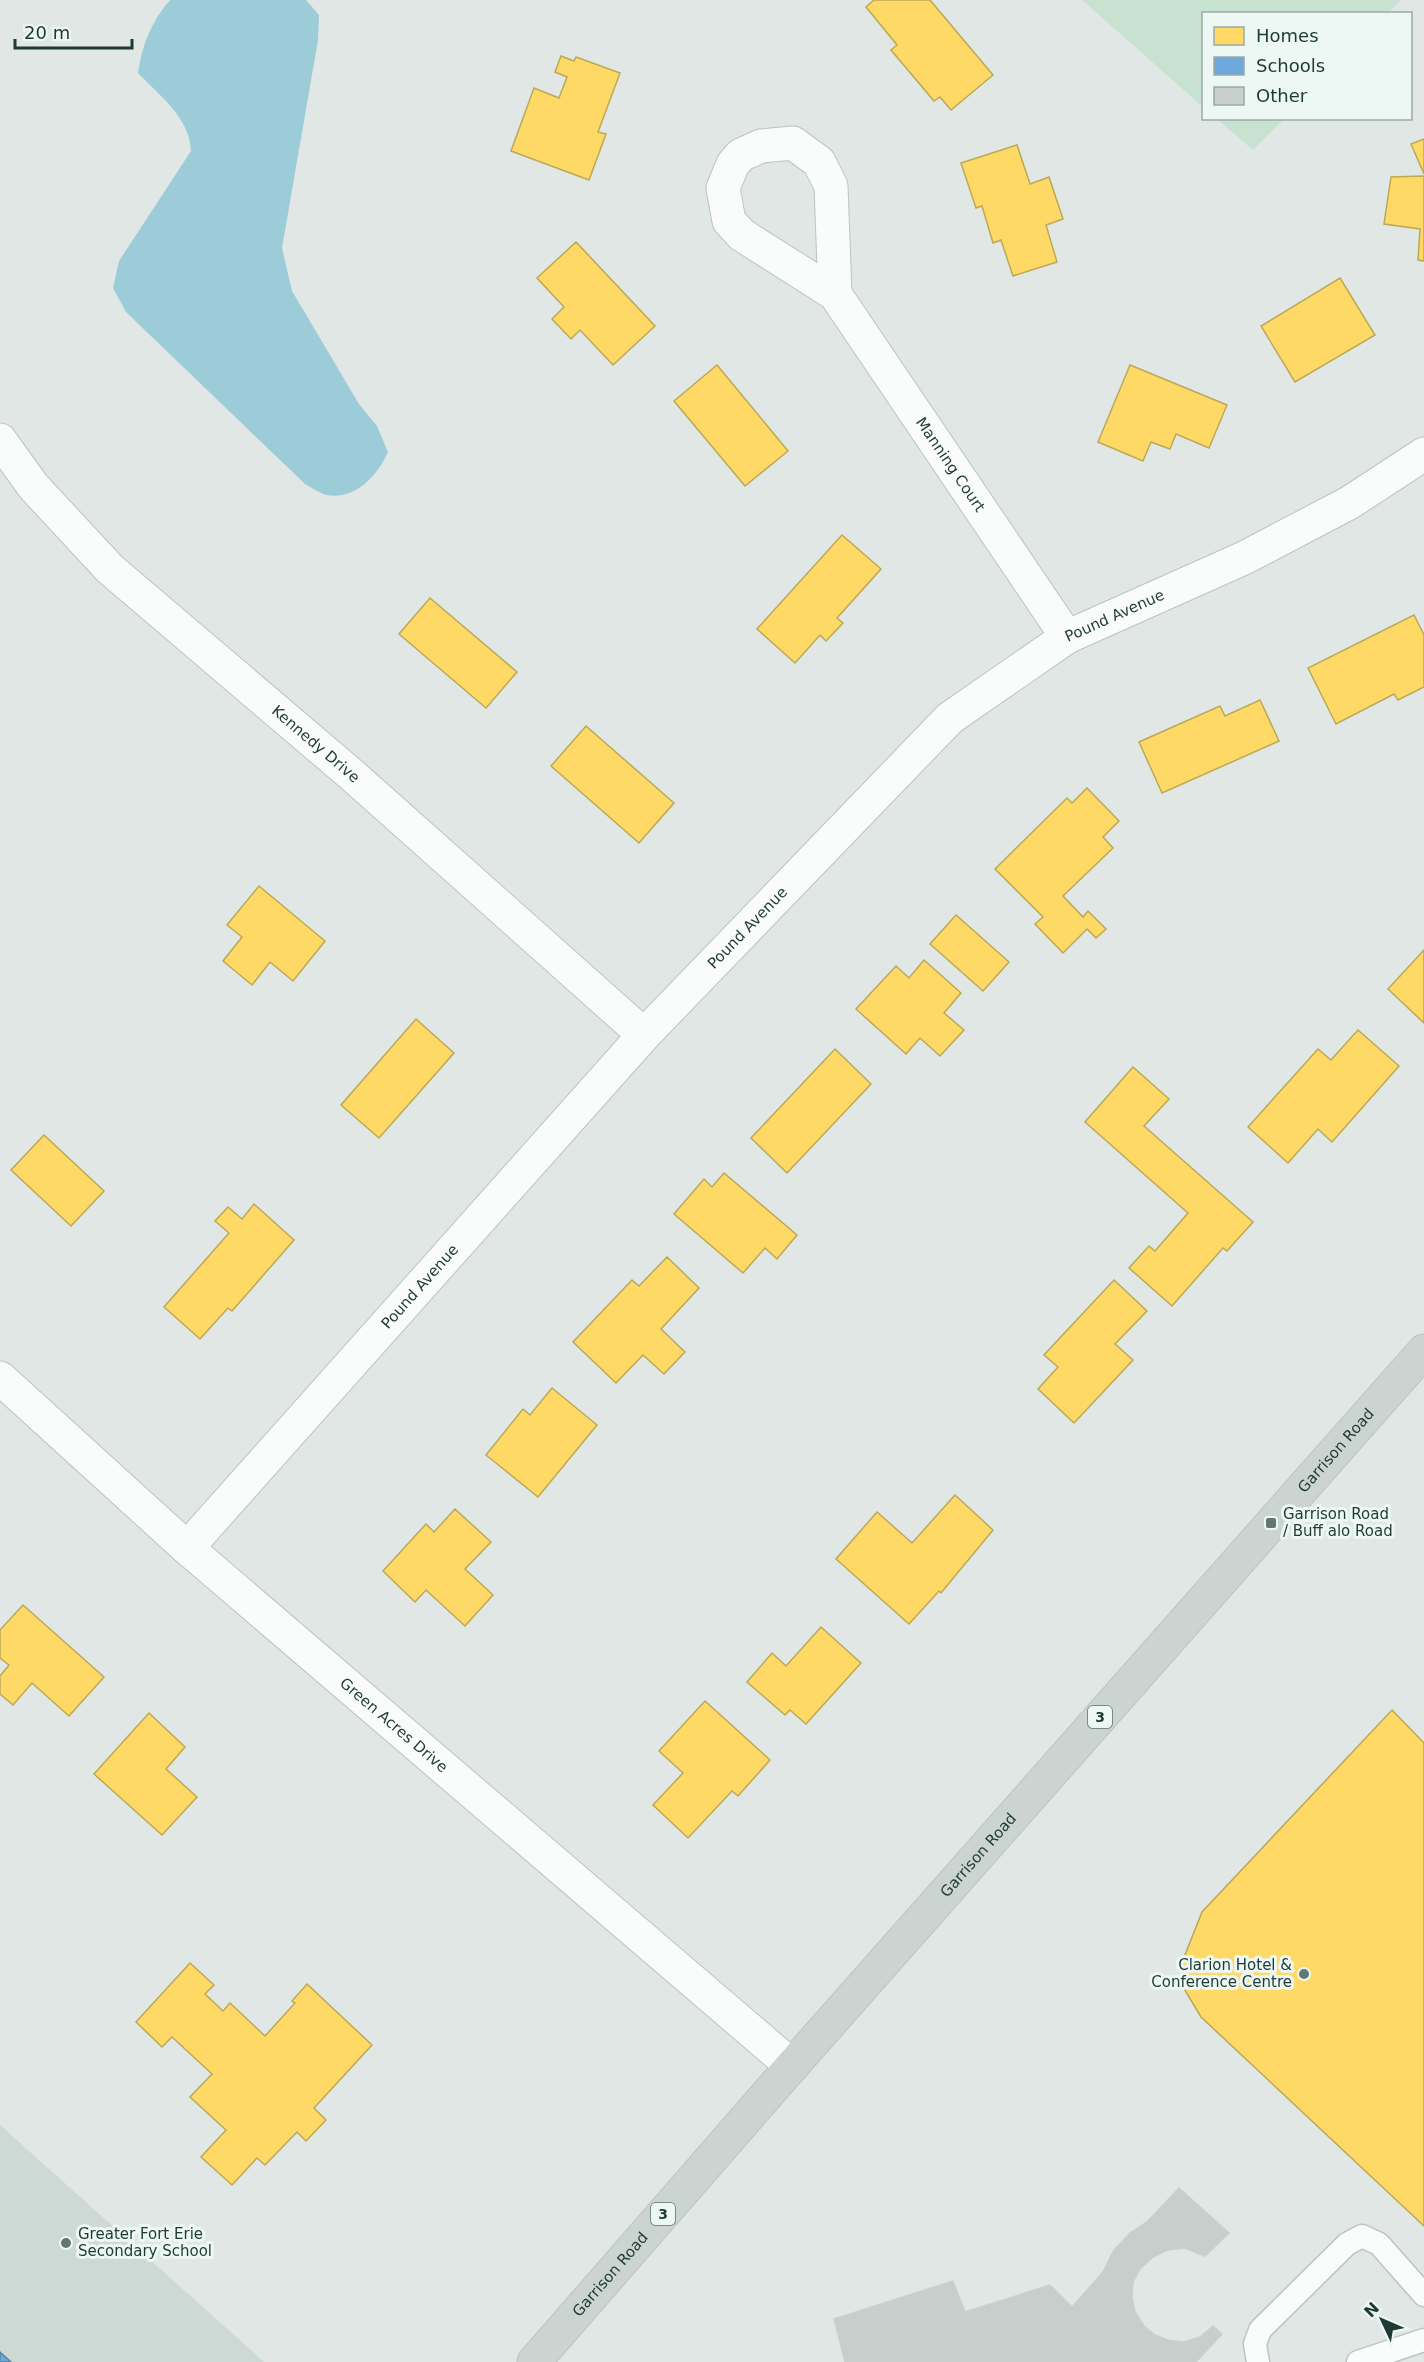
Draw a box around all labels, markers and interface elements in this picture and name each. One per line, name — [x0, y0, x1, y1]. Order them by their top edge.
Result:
scale bar — [15, 12, 132, 50]
legend — [1202, 12, 1412, 120]
text: 20 m — [24, 22, 70, 43]
text: Homes — [1256, 25, 1319, 46]
text: Schools — [1256, 55, 1325, 76]
text: Other — [1256, 85, 1308, 106]
street label: Manning Court — [912, 414, 989, 516]
street label: Pound Avenue — [1062, 586, 1167, 646]
street label: Kennedy Drive — [268, 702, 363, 787]
street label: Pound Avenue — [704, 883, 791, 973]
street label: Pound Avenue — [378, 1241, 462, 1333]
street label: Garrison Road — [1294, 1405, 1378, 1496]
place label: Garrison Road / Buff alo Road — [1283, 1505, 1393, 1540]
marker: Garrison Road / Buff alo Road — [1264, 1516, 1278, 1530]
street label: Green Acres Drive — [336, 1674, 451, 1776]
road number: 3 — [1088, 1706, 1112, 1728]
street label: Garrison Road — [936, 1810, 1020, 1901]
place label: Clarion Hotel & Conference Centre — [1151, 1956, 1292, 1991]
marker: Clarion Hotel & Conference Centre — [1297, 1967, 1311, 1981]
road number: 3 — [651, 2203, 675, 2225]
place label: Greater Fort Erie Secondary School — [78, 2225, 212, 2260]
street label: Garrison Road — [569, 2229, 652, 2320]
marker: Greater Fort Erie Secondary School — [59, 2236, 73, 2250]
north arrow — [1352, 2290, 1412, 2350]
text: N — [1360, 2299, 1383, 2321]

